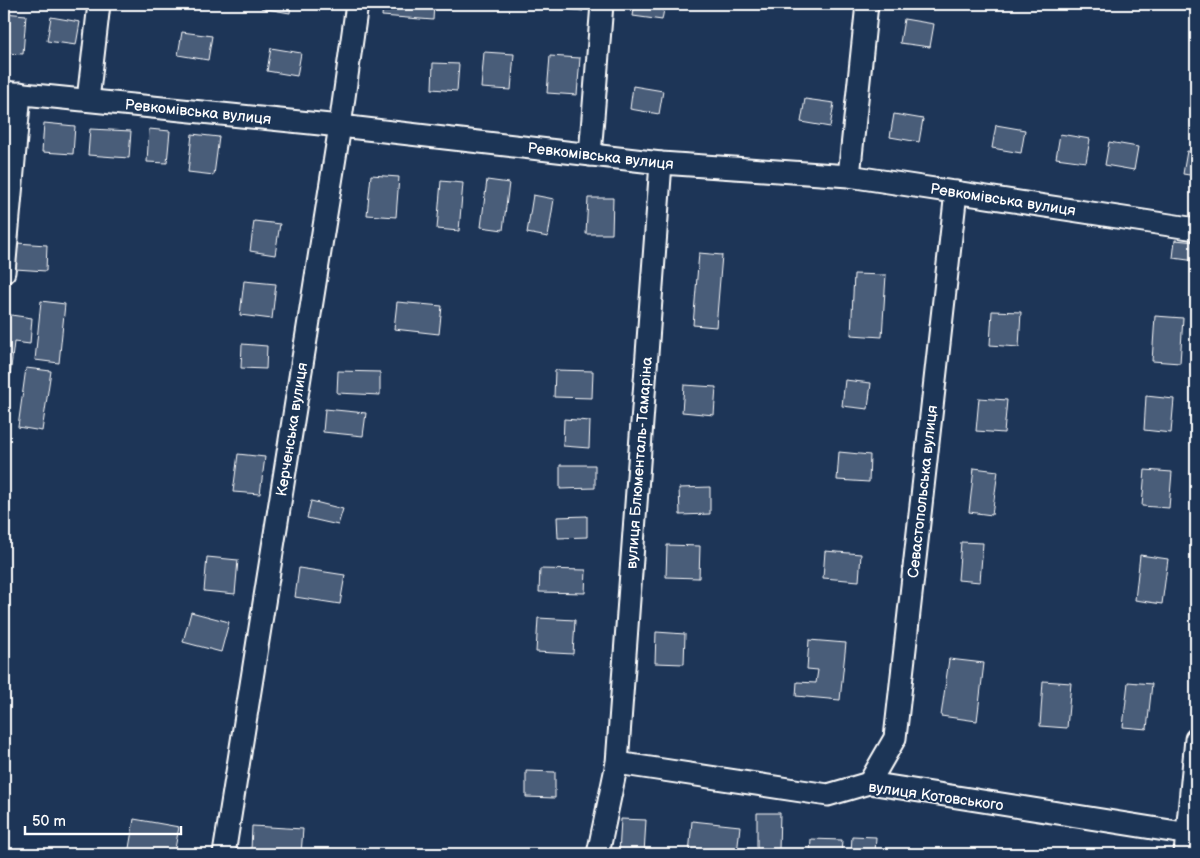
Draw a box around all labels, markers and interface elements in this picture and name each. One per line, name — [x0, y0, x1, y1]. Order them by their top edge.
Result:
street label: Ревкомівська вулиця — [124, 95, 272, 129]
street label: Ревкомівська вулиця — [526, 139, 674, 174]
street label: Ревкомівська вулиця — [929, 180, 1077, 220]
street label: вулиця Блюменталь-Тамаріна — [622, 356, 657, 570]
street label: Керченська вулиця — [272, 361, 312, 498]
street label: Севастопольська вулиця — [904, 404, 942, 579]
street label: вулиця Котовського — [867, 778, 1005, 815]
scale bar — [25, 803, 181, 835]
text: 50 m — [32, 812, 66, 831]

